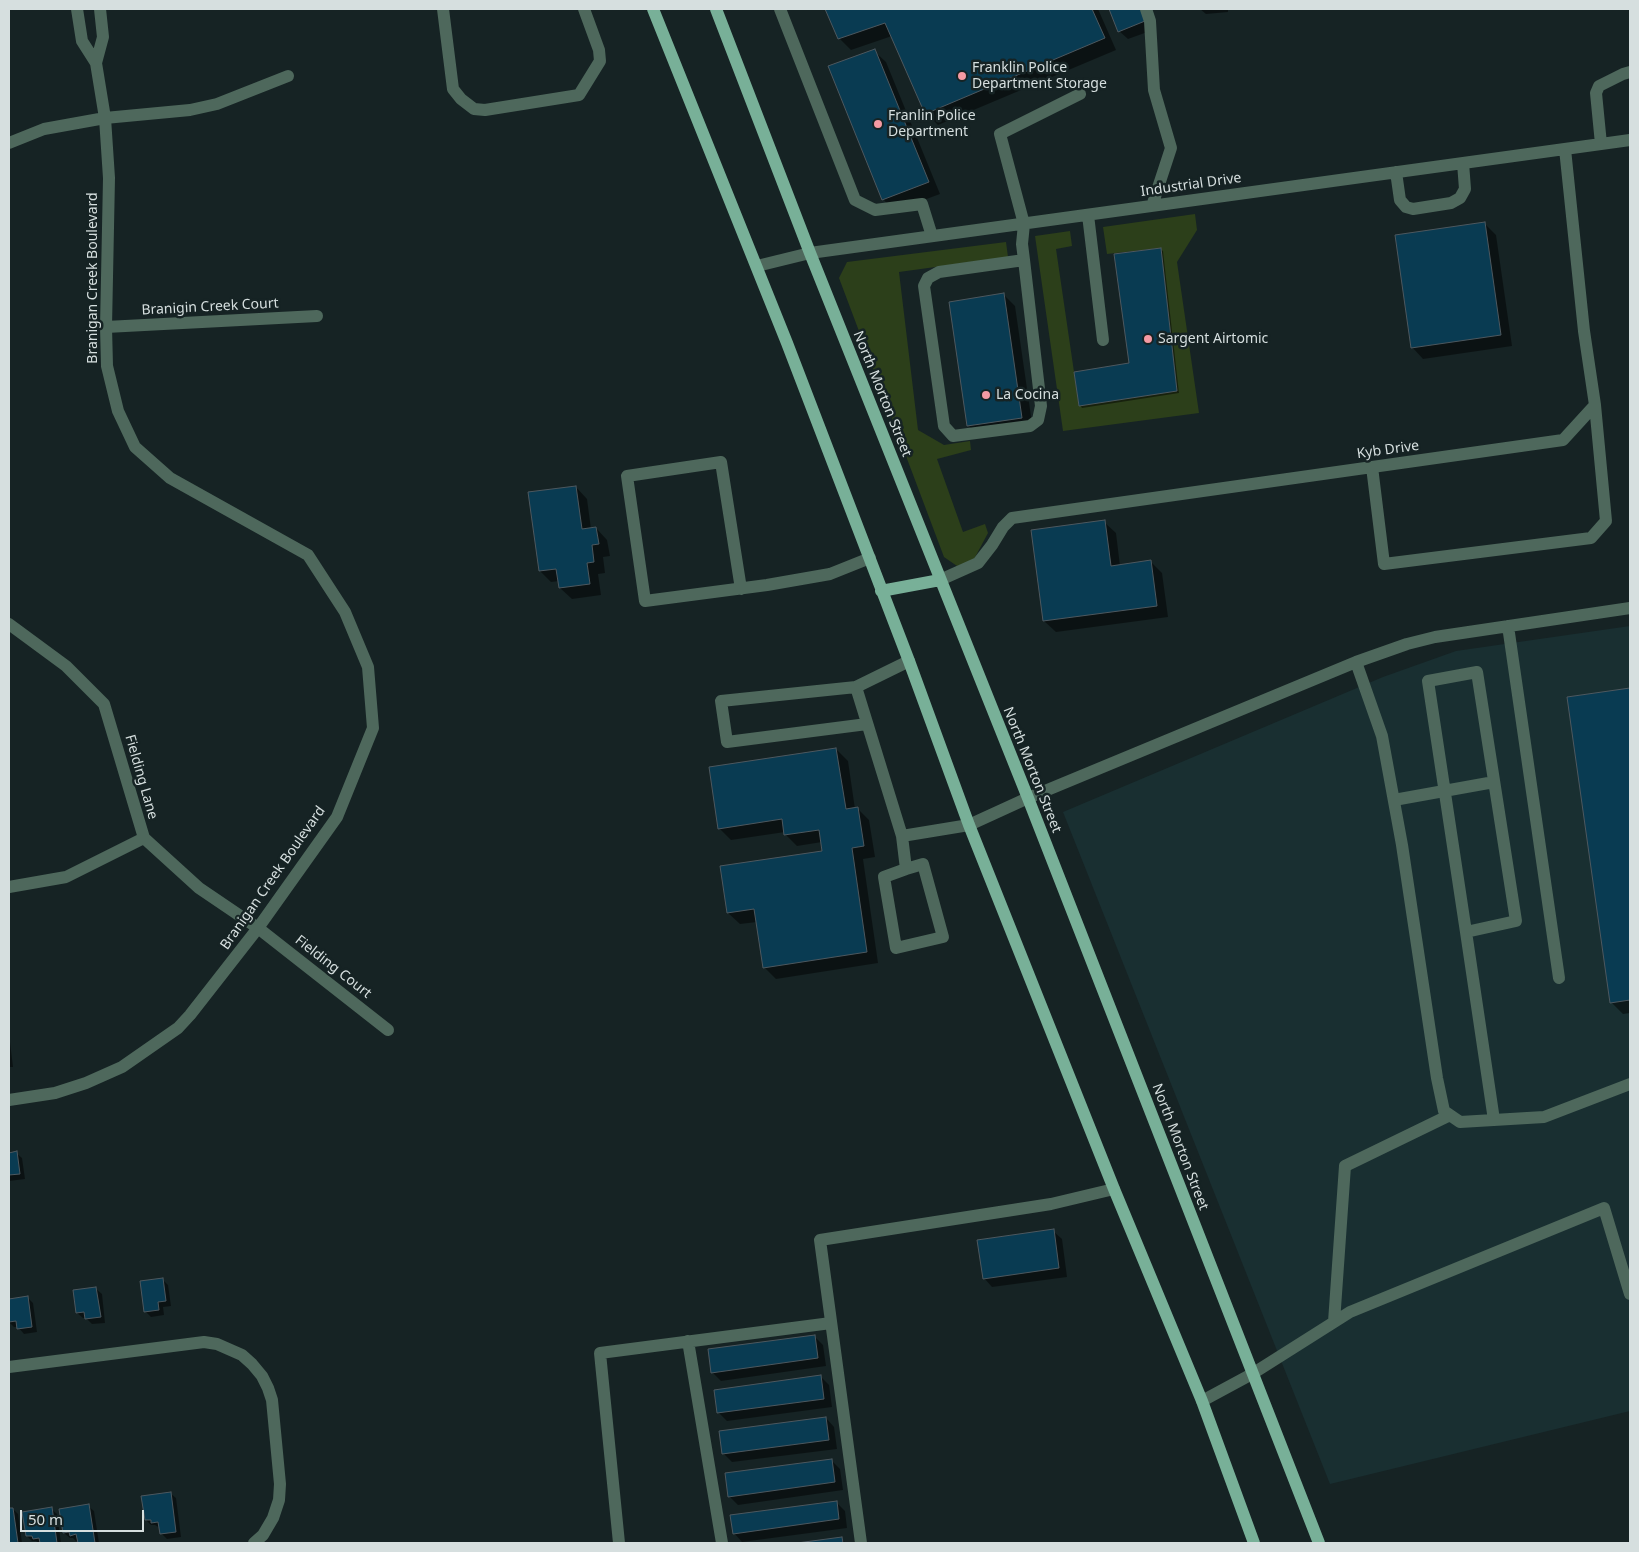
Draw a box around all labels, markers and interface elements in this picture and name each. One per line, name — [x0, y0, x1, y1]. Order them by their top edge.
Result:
place label: Franklin Police Department Storage — [972, 60, 1107, 92]
marker: Franklin Police Department Storage — [956, 70, 968, 82]
place label: Franlin Police Department — [888, 108, 976, 140]
marker: Franlin Police Department — [872, 118, 884, 130]
street label: Industrial Drive — [1140, 170, 1242, 200]
street label: Branigan Creek Boulevard — [85, 192, 101, 364]
street label: Branigin Creek Court — [141, 295, 279, 319]
street label: North Morton Street — [849, 329, 915, 459]
place label: Sargent Airtomic — [1158, 331, 1268, 347]
marker: Sargent Airtomic — [1142, 333, 1154, 345]
place label: La Cocina — [996, 387, 1059, 403]
marker: La Cocina — [980, 389, 992, 401]
street label: Kyb Drive — [1356, 437, 1420, 463]
street label: North Morton Street — [999, 705, 1065, 835]
street label: Fielding Lane — [121, 733, 161, 821]
street label: Branigan Creek Boulevard — [217, 803, 329, 953]
street label: Fielding Court — [291, 932, 375, 1002]
street label: North Morton Street — [1148, 1081, 1212, 1213]
scale bar — [22, 1500, 146, 1532]
text: 50 m — [28, 1509, 63, 1529]

